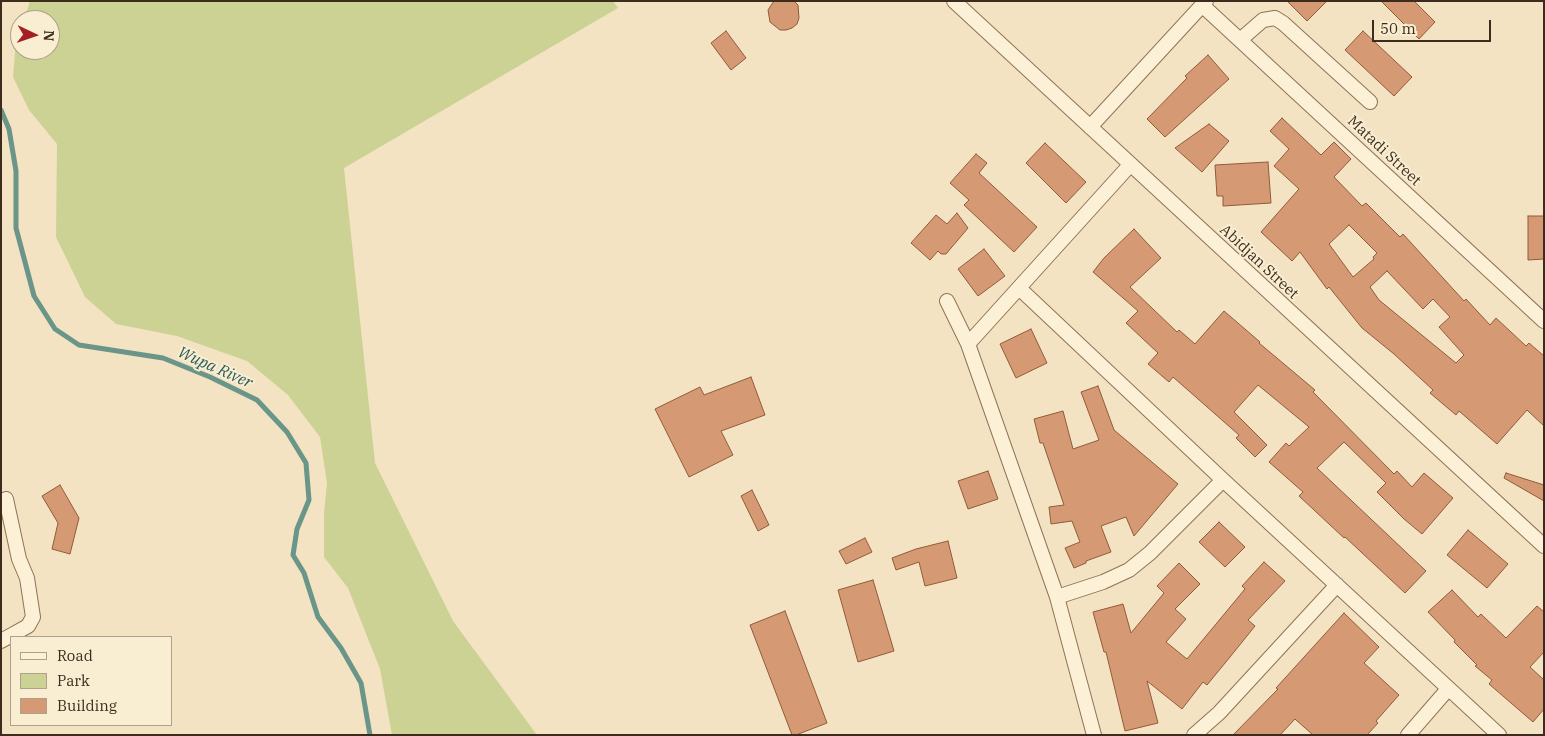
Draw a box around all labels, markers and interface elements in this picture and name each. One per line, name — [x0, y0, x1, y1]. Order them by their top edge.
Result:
north arrow — [10, 10, 60, 60]
scale bar — [1375, 10, 1494, 42]
text: 50 m — [1380, 19, 1416, 38]
text: N — [40, 30, 58, 42]
street label: Matadi Street — [1343, 112, 1425, 190]
street label: Abidjan Street — [1216, 221, 1302, 303]
water label: Wupa River — [175, 343, 255, 393]
legend — [10, 636, 172, 726]
text: Road — [57, 646, 93, 665]
text: Park — [57, 671, 90, 690]
text: Building — [57, 696, 117, 715]

